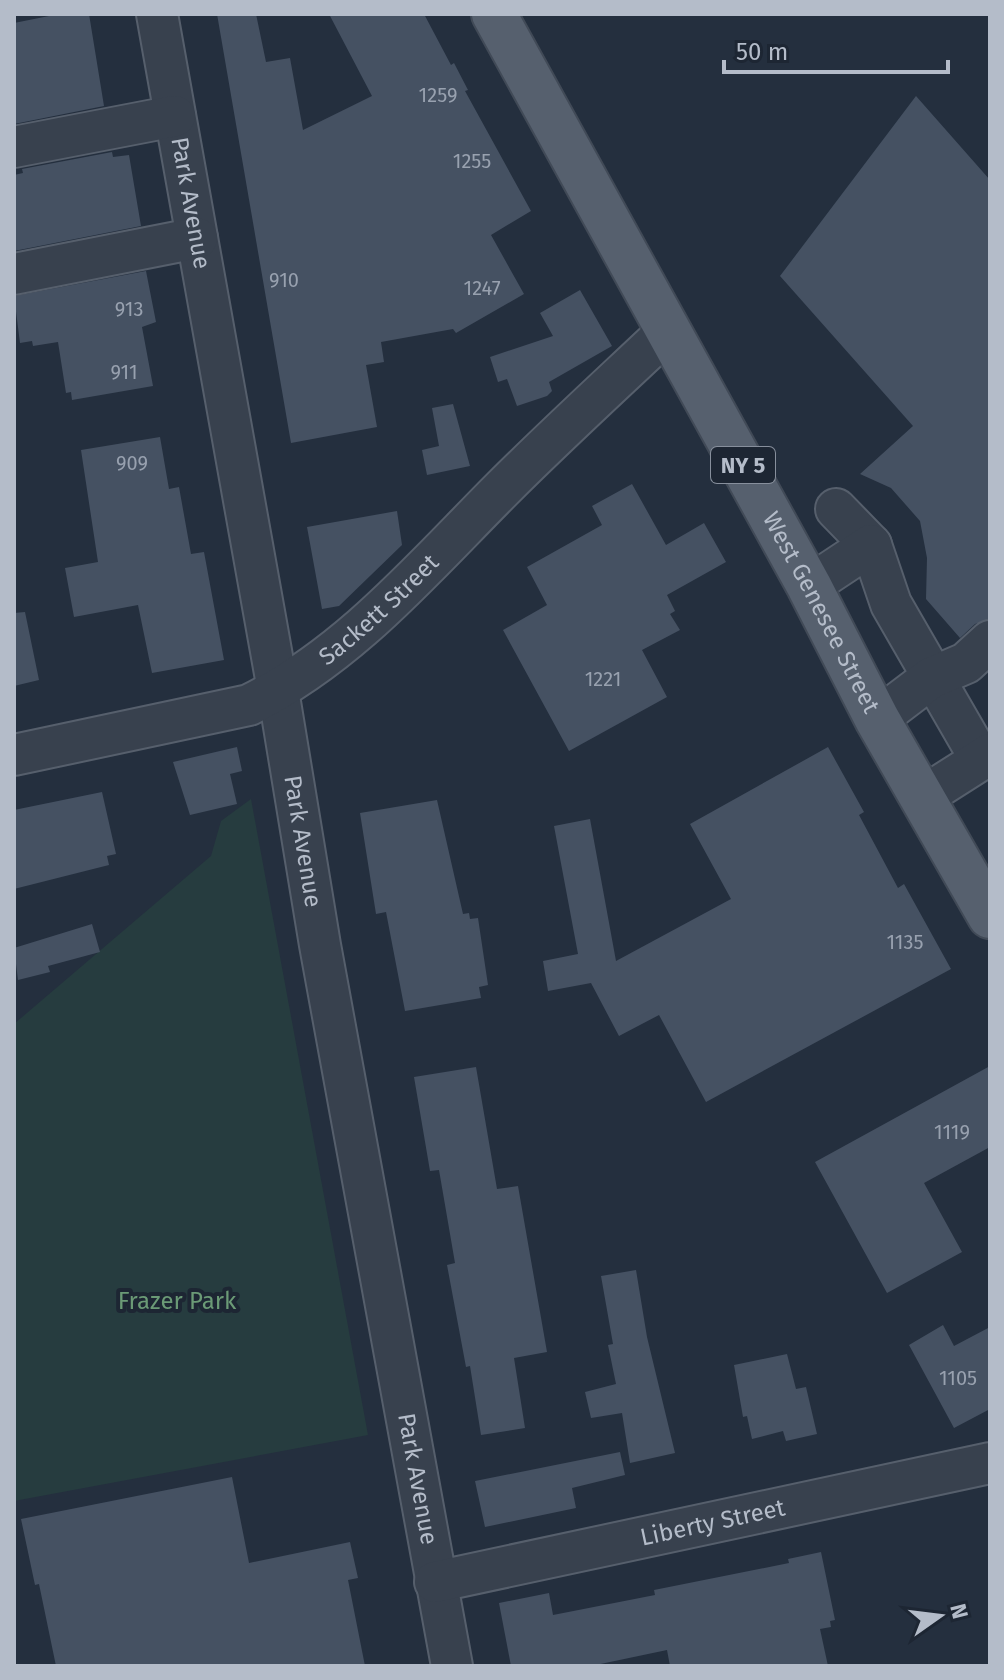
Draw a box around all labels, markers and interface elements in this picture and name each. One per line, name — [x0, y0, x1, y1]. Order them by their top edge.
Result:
scale bar — [724, 24, 948, 74]
text: 50 m — [736, 38, 788, 66]
house number: 1259 — [419, 83, 457, 107]
street label: Park Avenue — [165, 135, 216, 271]
house number: 1255 — [453, 149, 491, 173]
house number: 910 — [269, 268, 299, 292]
house number: 1247 — [463, 276, 501, 300]
house number: 913 — [115, 297, 143, 321]
house number: 911 — [110, 360, 138, 384]
road number: NY 5 — [711, 447, 775, 483]
house number: 909 — [116, 451, 148, 475]
street label: West Genesee Street — [757, 507, 886, 718]
street label: Sackett Street — [313, 548, 445, 671]
house number: 1221 — [585, 667, 621, 691]
street label: Park Avenue — [278, 773, 328, 909]
house number: 1135 — [886, 930, 924, 954]
house number: 1119 — [934, 1120, 970, 1144]
park label: Frazer Park — [118, 1287, 237, 1315]
house number: 1105 — [939, 1366, 977, 1390]
street label: Park Avenue — [392, 1411, 444, 1547]
street label: Liberty Street — [638, 1493, 788, 1552]
north arrow — [900, 1576, 980, 1656]
text: N — [944, 1601, 974, 1622]

